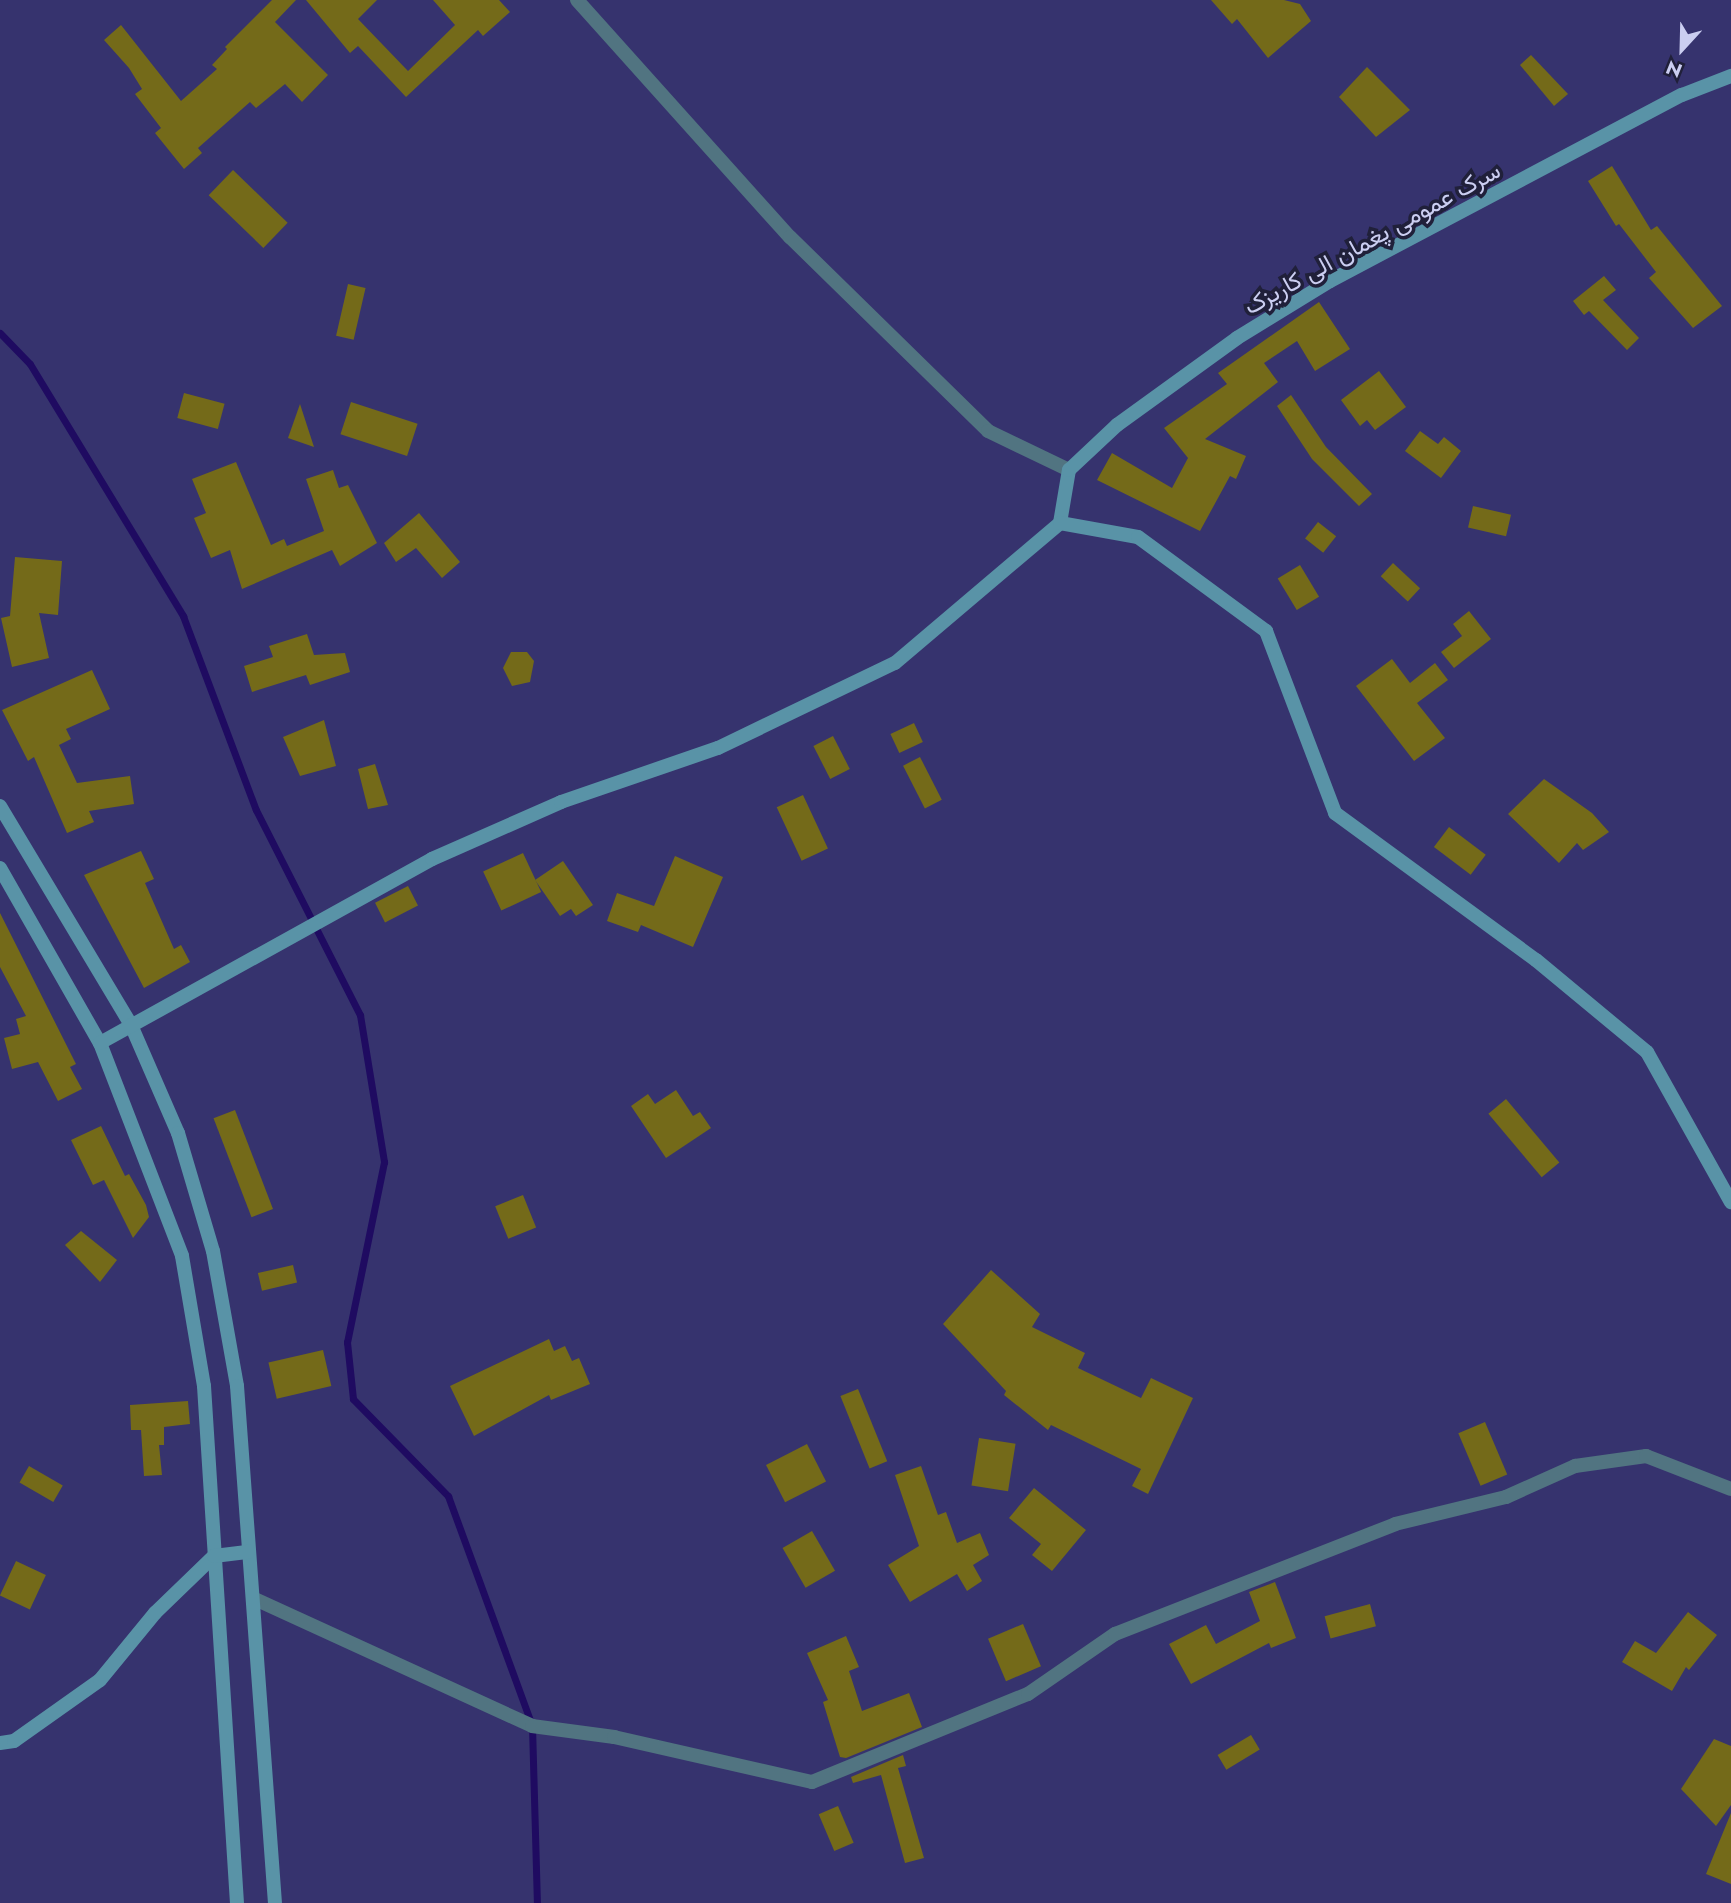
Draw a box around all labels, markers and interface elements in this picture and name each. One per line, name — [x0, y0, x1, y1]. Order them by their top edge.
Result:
north arrow — [1647, 14, 1717, 84]
text: N — [1662, 54, 1686, 84]
street label: سرک عمومی پغمان الی کاریزک — [1239, 155, 1505, 321]

